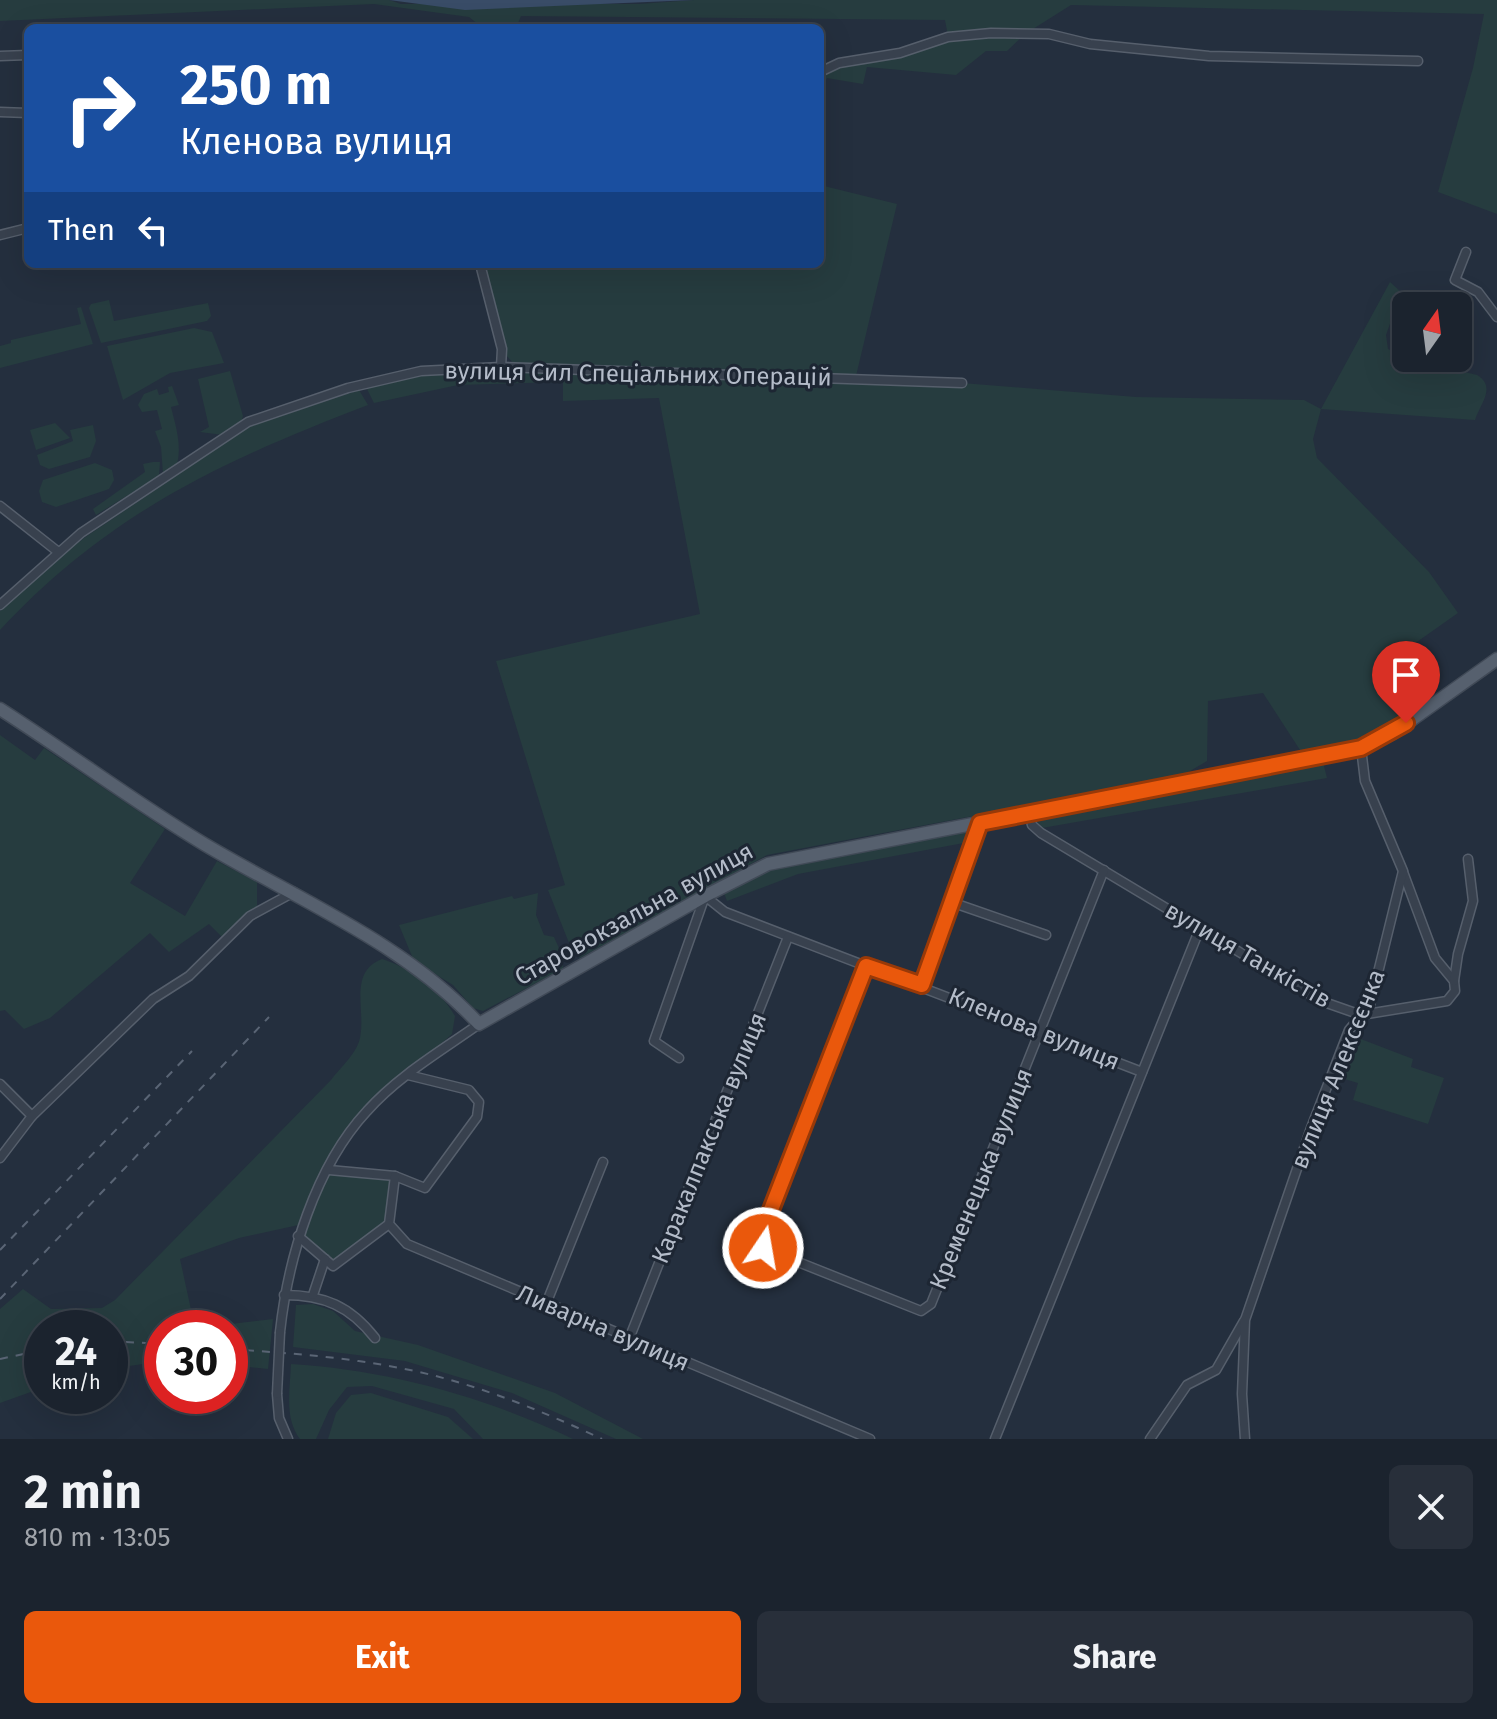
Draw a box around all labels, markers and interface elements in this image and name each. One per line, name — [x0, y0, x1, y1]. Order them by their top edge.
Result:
text: 250 m — [180, 52, 332, 119]
icon: right — [48, 56, 152, 160]
text: Кленова вулиця — [180, 120, 453, 164]
icon: left — [131, 208, 175, 252]
text: Then — [48, 212, 115, 248]
north arrow — [1392, 292, 1472, 372]
map controls — [1392, 292, 1472, 372]
street label: вулиця Сил Спеціальних Операцій — [444, 357, 832, 391]
pin — [1372, 641, 1440, 723]
icon: arrive — [1384, 653, 1428, 697]
street label: Старовокзальна вулиця — [510, 837, 758, 991]
street label: вулиця Танкістів — [1160, 896, 1336, 1014]
street label: вулиця Алексєєнка — [1285, 965, 1391, 1173]
street label: Кленова вулиця — [944, 982, 1124, 1076]
street label: Каракалпакська вулиця — [646, 1008, 772, 1268]
street label: Кременецька вулиця — [924, 1064, 1038, 1294]
position arrow — [721, 1206, 805, 1290]
street label: Ливарна вулиця — [513, 1279, 693, 1377]
speed limit sign: 30 — [144, 1310, 248, 1414]
text: 24 — [55, 1328, 97, 1376]
text: km/h — [51, 1370, 101, 1394]
text: 2 min — [24, 1463, 142, 1521]
button: close — [1389, 1465, 1473, 1549]
text: 810 m · 13:05 — [24, 1522, 171, 1553]
button: Exit — [24, 1611, 741, 1703]
button: Share — [757, 1611, 1473, 1703]

